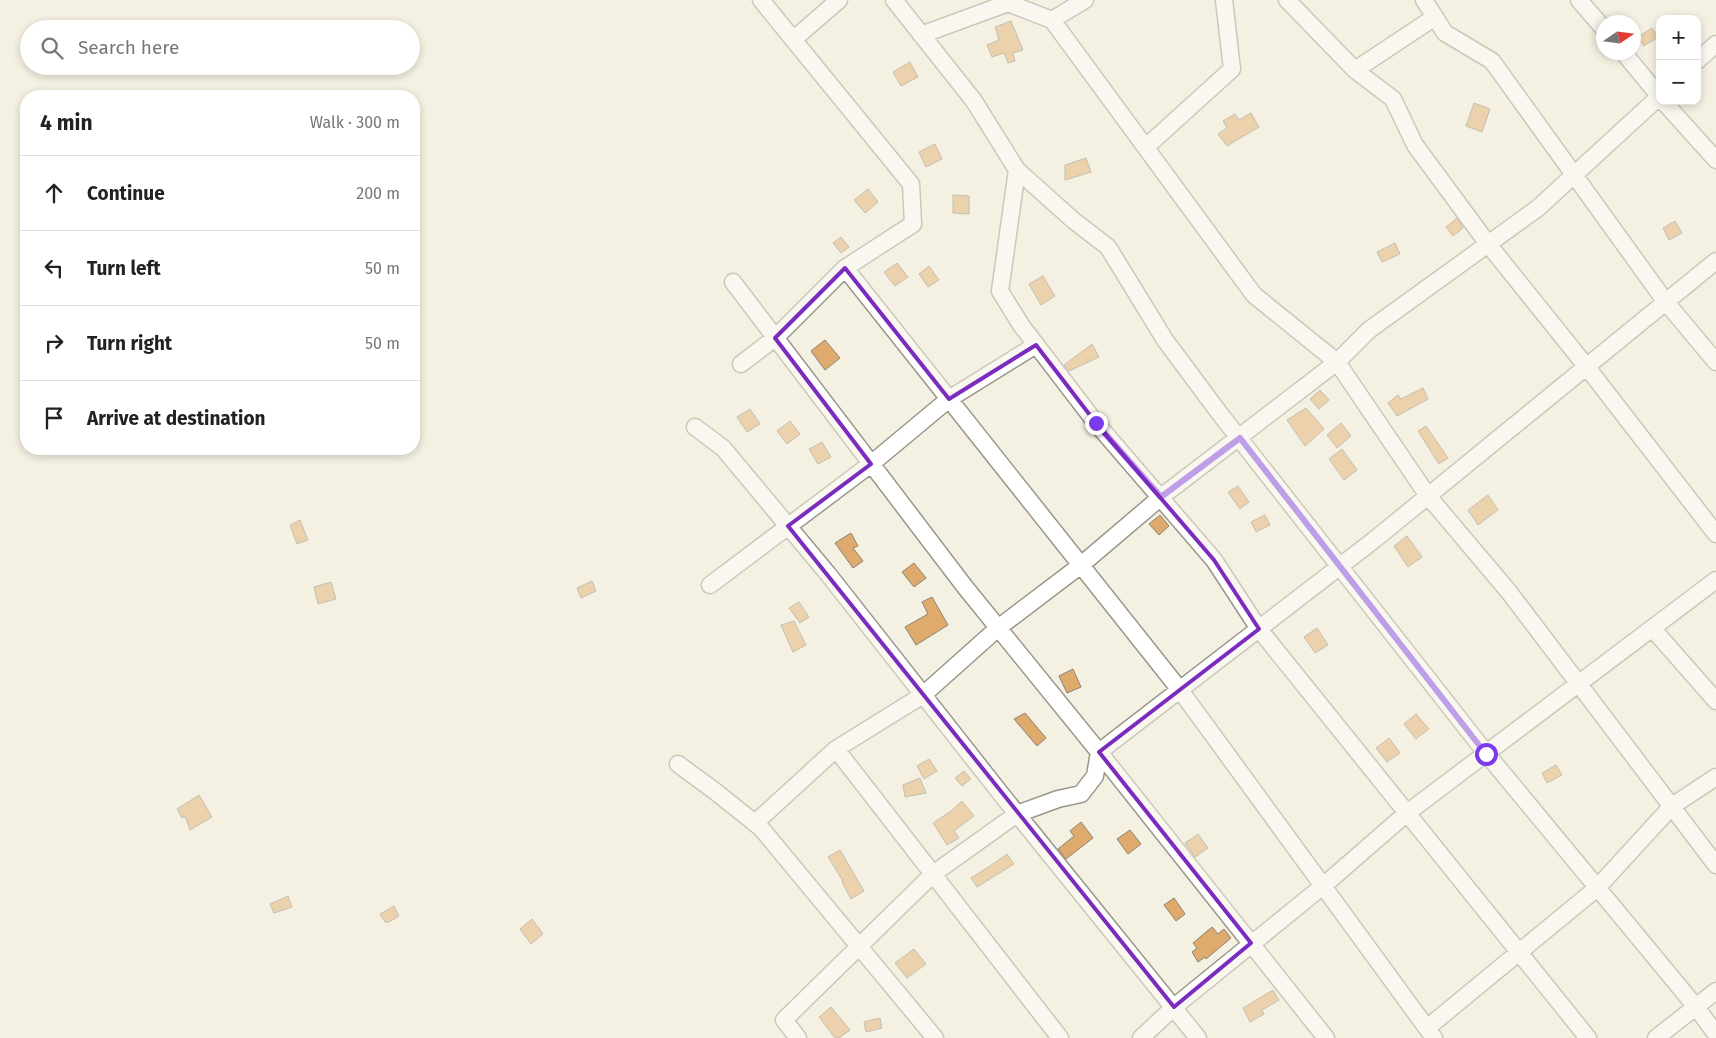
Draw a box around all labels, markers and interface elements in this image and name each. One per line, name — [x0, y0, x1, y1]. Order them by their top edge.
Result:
north arrow — [1596, 15, 1641, 60]
map controls — [1656, 15, 1701, 105]
button: + — [1656, 15, 1701, 60]
search box — [20, 20, 420, 75]
icon: search — [38, 34, 66, 62]
text: Search here — [78, 36, 179, 59]
button: − — [1656, 60, 1701, 105]
text: 4 min — [40, 110, 93, 136]
text: Walk · 300 m — [310, 113, 400, 132]
icon: ahead — [40, 179, 68, 207]
text: Continue — [87, 182, 165, 205]
text: 200 m — [356, 184, 400, 203]
icon: left — [40, 254, 68, 282]
text: Turn left — [87, 257, 161, 280]
text: 50 m — [365, 259, 400, 278]
icon: right — [40, 329, 68, 357]
text: Turn right — [87, 332, 172, 355]
text: 50 m — [365, 334, 400, 353]
icon: arrive — [40, 404, 68, 432]
text: Arrive at destination — [87, 407, 266, 430]
route end — [1085, 412, 1108, 435]
route start — [1475, 743, 1498, 766]

